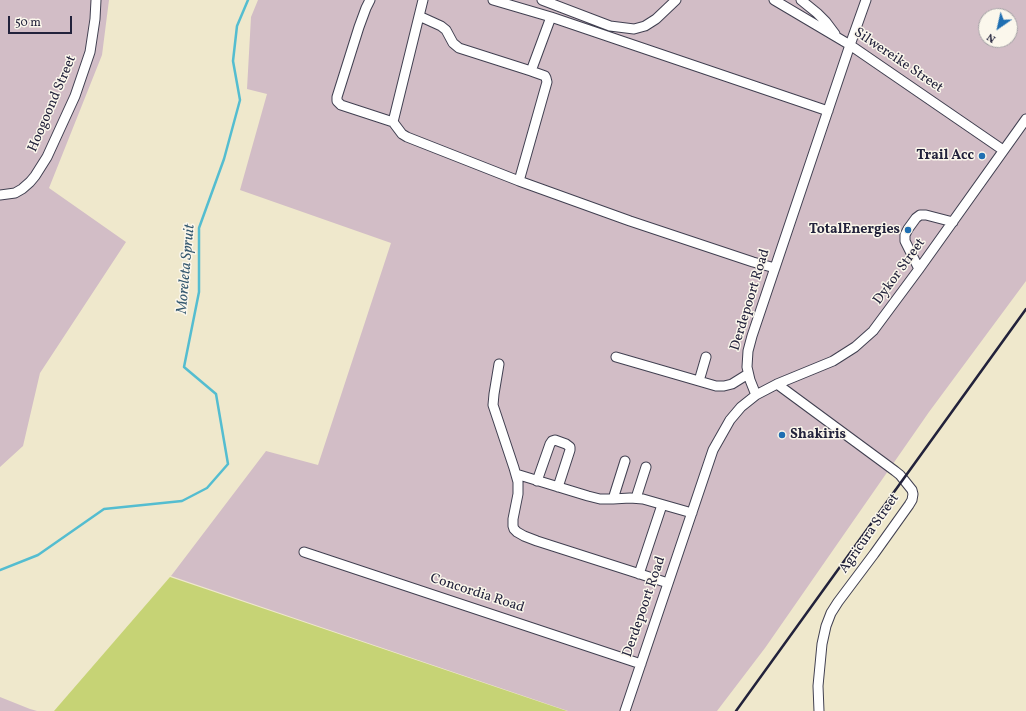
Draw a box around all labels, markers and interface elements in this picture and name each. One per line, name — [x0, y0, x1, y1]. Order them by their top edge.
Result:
scale bar — [10, 8, 74, 34]
north arrow — [978, 8, 1018, 48]
text: 50 m — [15, 15, 41, 31]
street label: Silwereike Street — [850, 25, 946, 97]
text: N — [984, 29, 999, 46]
street label: Hoogoond Street — [25, 53, 81, 155]
place label: Trail Acc — [916, 148, 974, 164]
marker: Trail Acc — [977, 151, 987, 161]
place label: TotalEnergies — [809, 222, 900, 238]
water label: Moreleta Spruit — [174, 223, 200, 315]
marker: TotalEnergies — [903, 225, 913, 235]
street label: Dykor Street — [870, 236, 930, 308]
street label: Derdepoort Road — [728, 247, 774, 353]
place label: Shakiris — [790, 427, 846, 443]
marker: Shakiris — [777, 430, 787, 440]
street label: Agricura Street — [836, 491, 904, 577]
street label: Derdepoort Road — [620, 554, 670, 660]
street label: Concordia Road — [428, 571, 526, 617]

